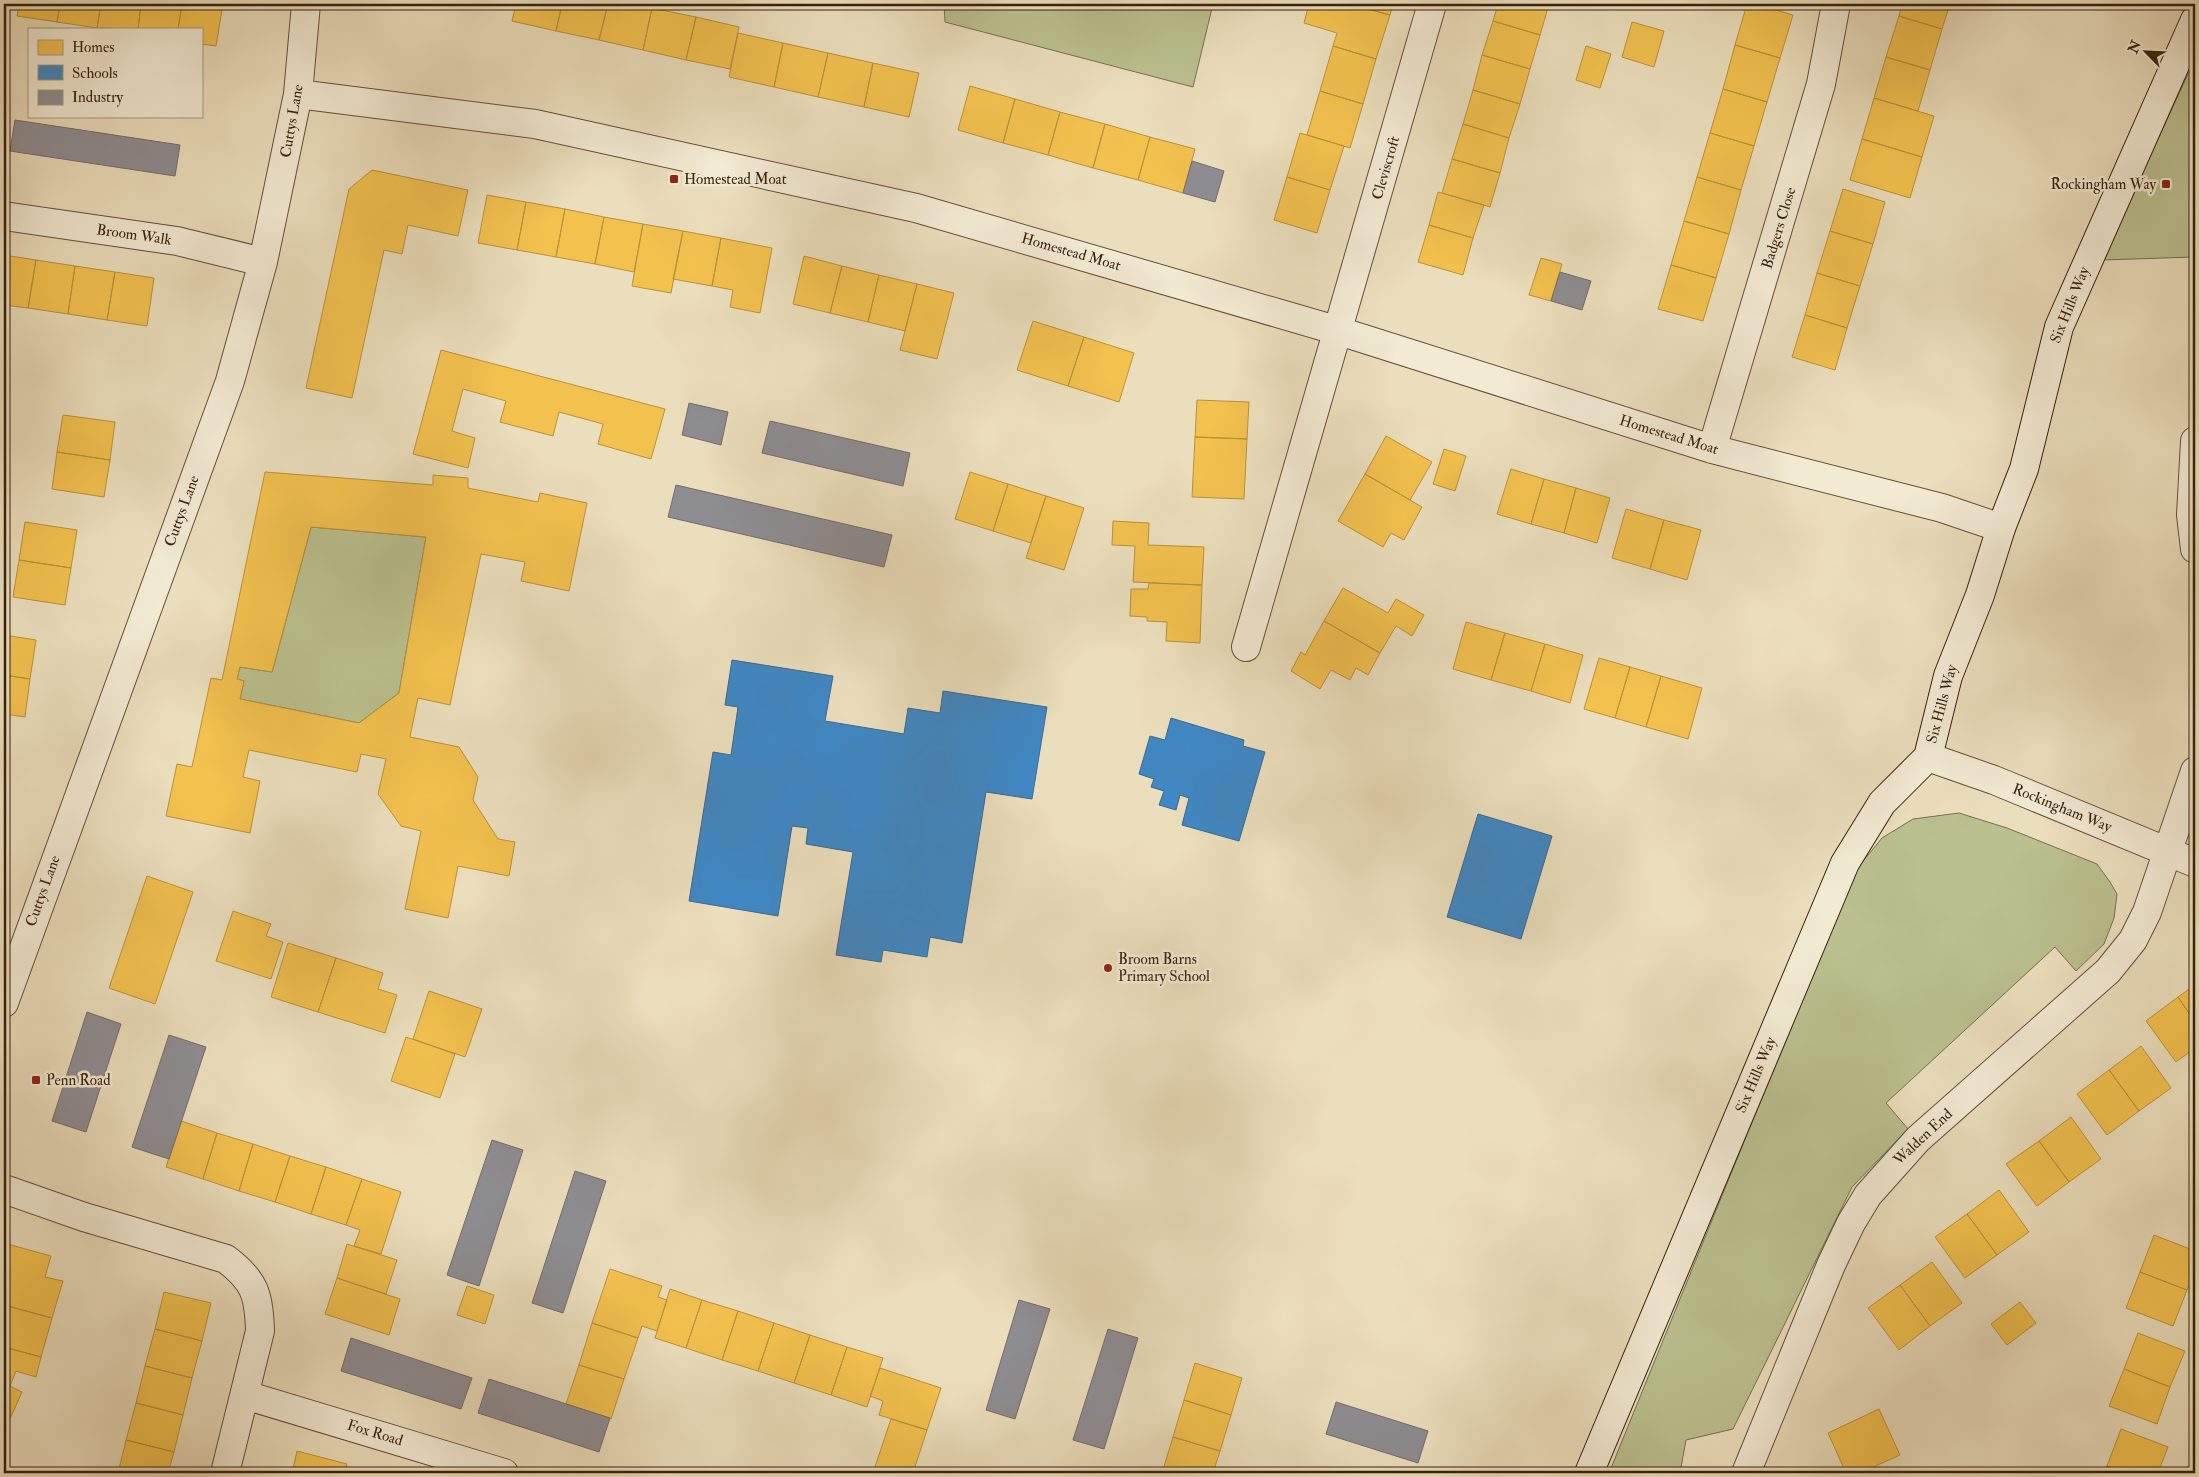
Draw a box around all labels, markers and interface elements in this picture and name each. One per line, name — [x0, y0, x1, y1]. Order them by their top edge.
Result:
legend — [28, 28, 202, 118]
north arrow — [2122, 28, 2172, 78]
text: N — [2124, 37, 2145, 57]
text: Homes — [72, 38, 114, 57]
text: Schools — [72, 64, 118, 83]
street label: Cuttys Lane — [276, 83, 308, 159]
text: Industry — [72, 88, 123, 107]
street label: Cleviscroft — [1368, 134, 1404, 202]
place label: Homestead Moat — [684, 170, 787, 189]
marker: Homestead Moat — [668, 173, 680, 185]
place label: Rockingham Way — [2050, 175, 2156, 194]
marker: Rockingham Way — [2160, 178, 2172, 190]
street label: Badgers Close — [1758, 185, 1800, 271]
street label: Broom Walk — [95, 220, 173, 250]
street label: Homestead Moat — [1019, 229, 1123, 275]
street label: Six Hills Way — [2046, 264, 2094, 346]
street label: Homestead Moat — [1617, 411, 1721, 459]
street label: Cuttys Lane — [160, 473, 204, 549]
street label: Six Hills Way — [1922, 662, 1962, 746]
street label: Rockingham Way — [2010, 779, 2115, 837]
street label: Cuttys Lane — [21, 853, 65, 929]
place label: Broom Barns Primary School — [1118, 950, 1210, 986]
marker: Broom Barns Primary School — [1102, 962, 1114, 974]
street label: Six Hills Way — [1731, 1034, 1781, 1116]
place label: Penn Road — [46, 1071, 111, 1090]
marker: Penn Road — [30, 1074, 42, 1086]
street label: Walden End — [1889, 1104, 1957, 1170]
street label: Fox Road — [345, 1416, 406, 1451]

